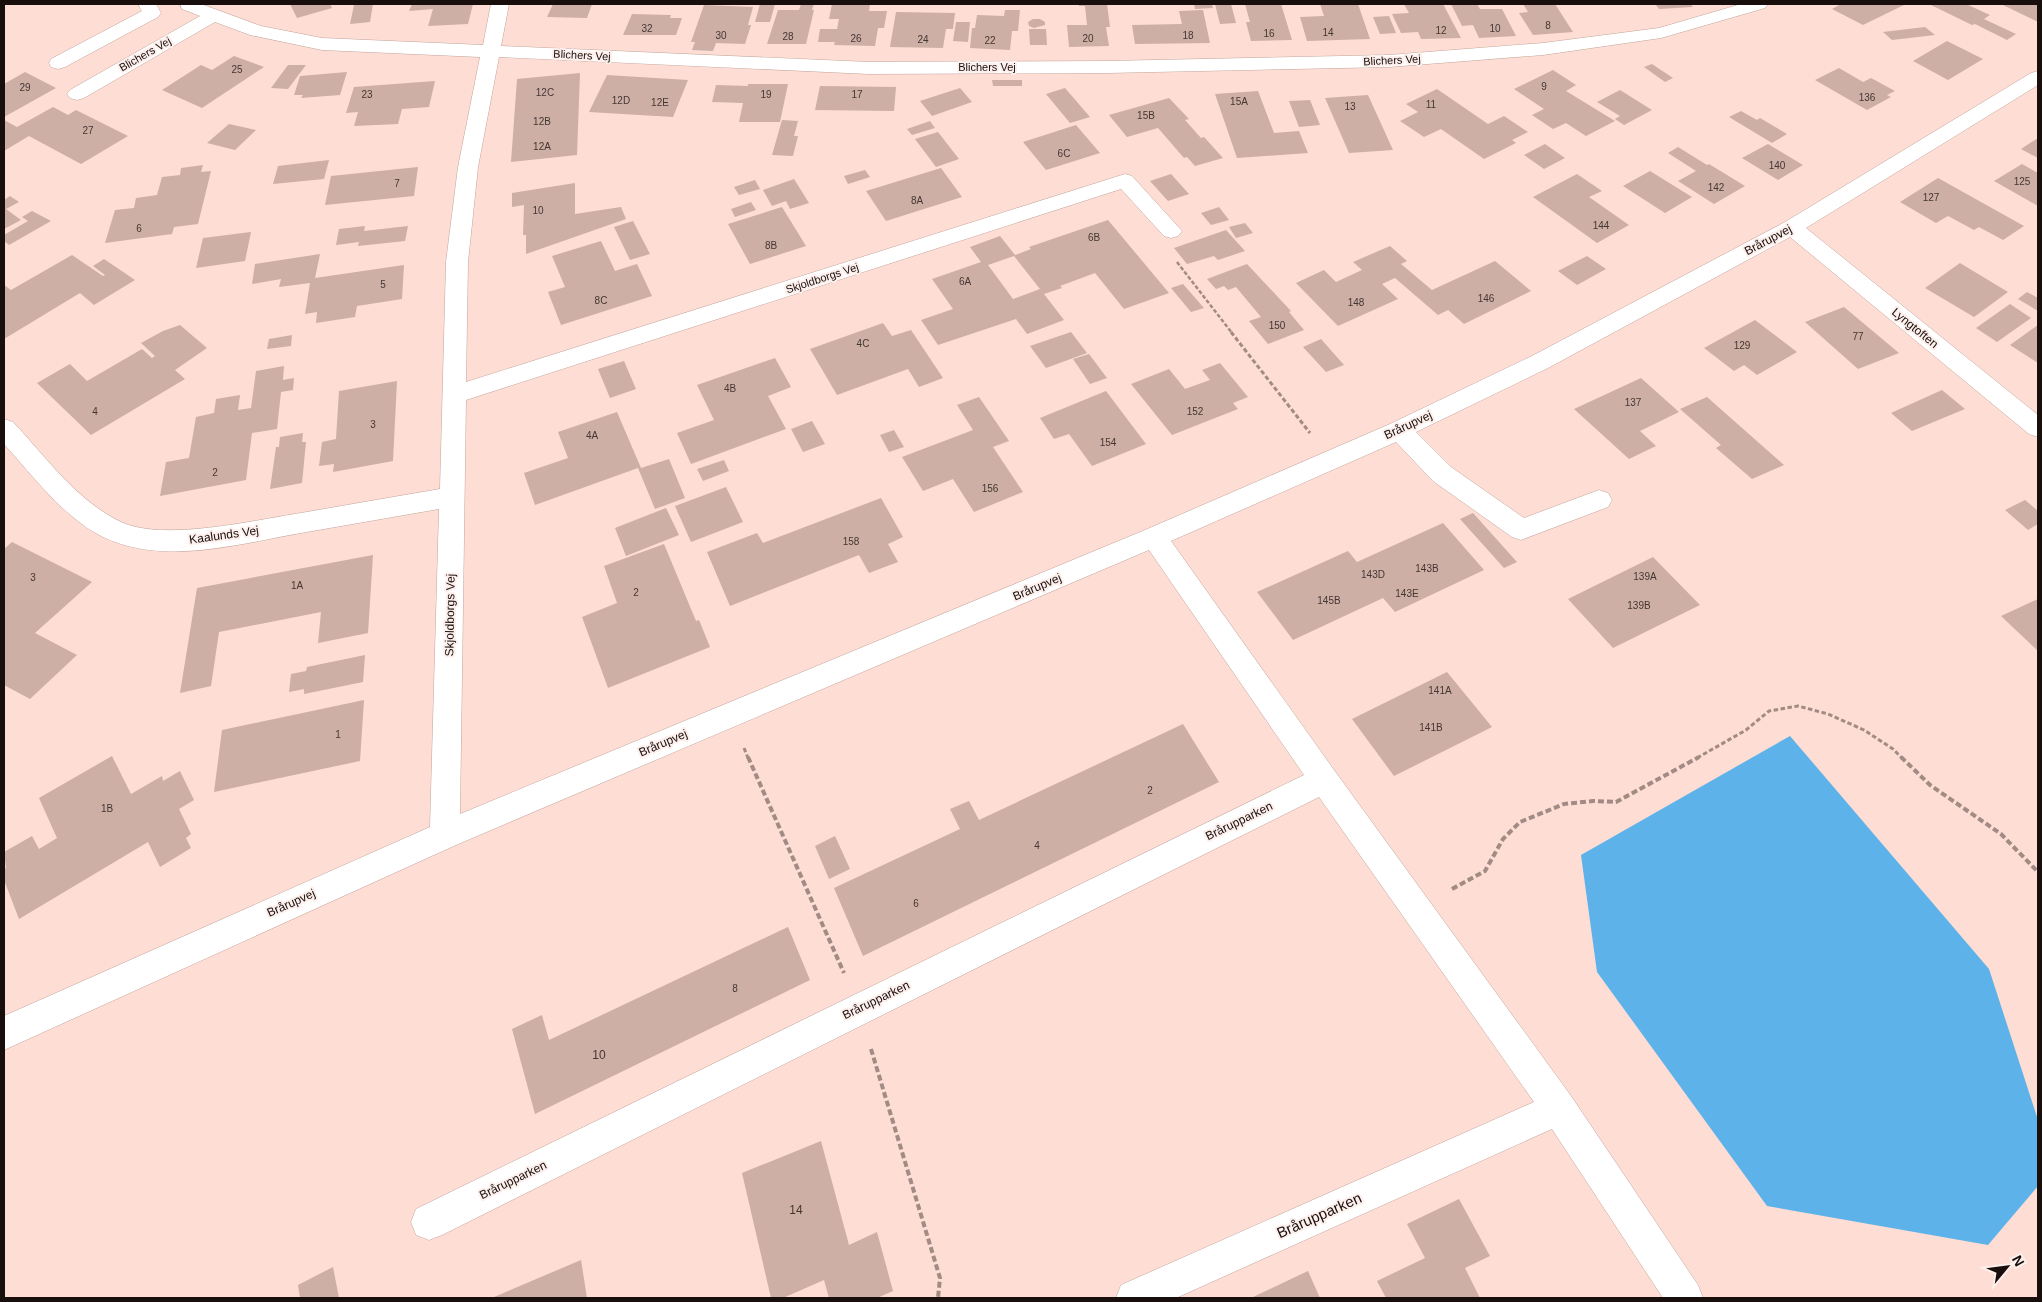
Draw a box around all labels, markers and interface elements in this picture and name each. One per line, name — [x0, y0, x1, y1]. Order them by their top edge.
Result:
house number: 8 — [1545, 20, 1551, 31]
house number: 32 — [641, 23, 653, 34]
house number: 10 — [1489, 23, 1501, 34]
house number: 12 — [1435, 25, 1447, 36]
house number: 14 — [1322, 27, 1334, 38]
house number: 16 — [1263, 28, 1275, 39]
house number: 30 — [715, 30, 727, 41]
house number: 18 — [1182, 30, 1194, 41]
house number: 28 — [782, 31, 794, 42]
house number: 26 — [850, 33, 862, 44]
house number: 20 — [1082, 33, 1094, 44]
street label: Blichers Vej — [117, 34, 173, 74]
house number: 24 — [917, 34, 929, 45]
house number: 22 — [984, 35, 996, 46]
street label: Blichers Vej — [553, 48, 611, 62]
street label: Blichers Vej — [1363, 53, 1421, 67]
street label: Blichers Vej — [958, 61, 1016, 73]
house number: 25 — [231, 64, 243, 75]
house number: 9 — [1541, 81, 1547, 92]
house number: 29 — [19, 82, 31, 93]
house number: 12C — [536, 87, 554, 98]
house number: 23 — [361, 89, 373, 100]
house number: 19 — [760, 89, 772, 100]
house number: 17 — [851, 89, 863, 100]
house number: 136 — [1859, 92, 1876, 103]
house number: 12D — [612, 95, 630, 106]
house number: 15A — [1230, 96, 1248, 107]
house number: 12E — [651, 97, 669, 108]
house number: 11 — [1426, 99, 1437, 110]
house number: 13 — [1344, 101, 1356, 112]
house number: 15B — [1137, 110, 1155, 121]
house number: 12B — [533, 116, 551, 127]
house number: 27 — [82, 125, 94, 136]
house number: 12A — [533, 141, 551, 152]
house number: 6C — [1058, 148, 1070, 159]
house number: 140 — [1769, 160, 1786, 171]
house number: 125 — [2014, 176, 2031, 187]
house number: 7 — [394, 178, 400, 189]
house number: 142 — [1708, 182, 1725, 193]
house number: 127 — [1923, 192, 1940, 203]
house number: 8A — [911, 195, 923, 206]
house number: 10 — [532, 205, 544, 216]
house number: 144 — [1593, 220, 1610, 231]
street label: Brårupvej — [1742, 222, 1794, 258]
house number: 6 — [136, 223, 142, 234]
house number: 6B — [1088, 232, 1100, 243]
house number: 8B — [765, 240, 777, 251]
street label: Skjoldborgs Vej — [784, 261, 860, 295]
house number: 6A — [959, 276, 971, 287]
house number: 5 — [380, 279, 386, 290]
house number: 146 — [1478, 293, 1495, 304]
house number: 8C — [595, 295, 607, 306]
house number: 148 — [1348, 297, 1365, 308]
street label: Lyngtoften — [1889, 305, 1941, 351]
house number: 150 — [1269, 320, 1286, 331]
house number: 77 — [1852, 331, 1864, 342]
house number: 4C — [857, 338, 869, 349]
house number: 129 — [1734, 340, 1751, 351]
house number: 4B — [724, 383, 736, 394]
house number: 137 — [1625, 397, 1642, 408]
house number: 4 — [92, 406, 98, 417]
house number: 152 — [1187, 406, 1204, 417]
street label: Brårupvej — [1382, 408, 1434, 442]
house number: 3 — [370, 419, 376, 430]
house number: 4A — [586, 430, 598, 441]
house number: 154 — [1100, 437, 1117, 448]
house number: 2 — [212, 467, 218, 478]
house number: 156 — [982, 483, 999, 494]
street label: Kaalunds Vej — [188, 523, 260, 547]
house number: 158 — [843, 536, 860, 547]
house number: 143B — [1415, 563, 1439, 574]
house number: 143D — [1361, 569, 1385, 580]
street label: Brårupvej — [1011, 571, 1063, 603]
house number: 139A — [1633, 571, 1657, 582]
house number: 3 — [30, 572, 36, 583]
street label: Skjoldborgs Vej — [442, 574, 458, 656]
house number: 1A — [291, 580, 303, 591]
house number: 2 — [633, 587, 639, 598]
house number: 143E — [1395, 588, 1419, 599]
house number: 145B — [1317, 595, 1341, 606]
house number: 139B — [1627, 600, 1651, 611]
house number: 141A — [1428, 685, 1452, 696]
house number: 141B — [1419, 722, 1443, 733]
street label: Brårupvej — [637, 727, 689, 759]
house number: 1 — [335, 729, 341, 740]
house number: 2 — [1147, 785, 1153, 796]
street label: Brårupparken — [1203, 799, 1275, 843]
house number: 1B — [101, 803, 113, 814]
house number: 4 — [1034, 840, 1040, 851]
street label: Brårupvej — [265, 886, 317, 920]
house number: 6 — [913, 898, 919, 909]
street label: Brårupparken — [840, 978, 912, 1022]
house number: 8 — [732, 983, 738, 994]
house number: 10 — [592, 1048, 606, 1062]
street label: Brårupparken — [477, 1158, 549, 1202]
street label: Brårupparken — [1274, 1189, 1364, 1241]
house number: 14 — [789, 1203, 803, 1217]
north arrow — [1982, 1242, 2032, 1292]
text: N — [2009, 1252, 2028, 1269]

